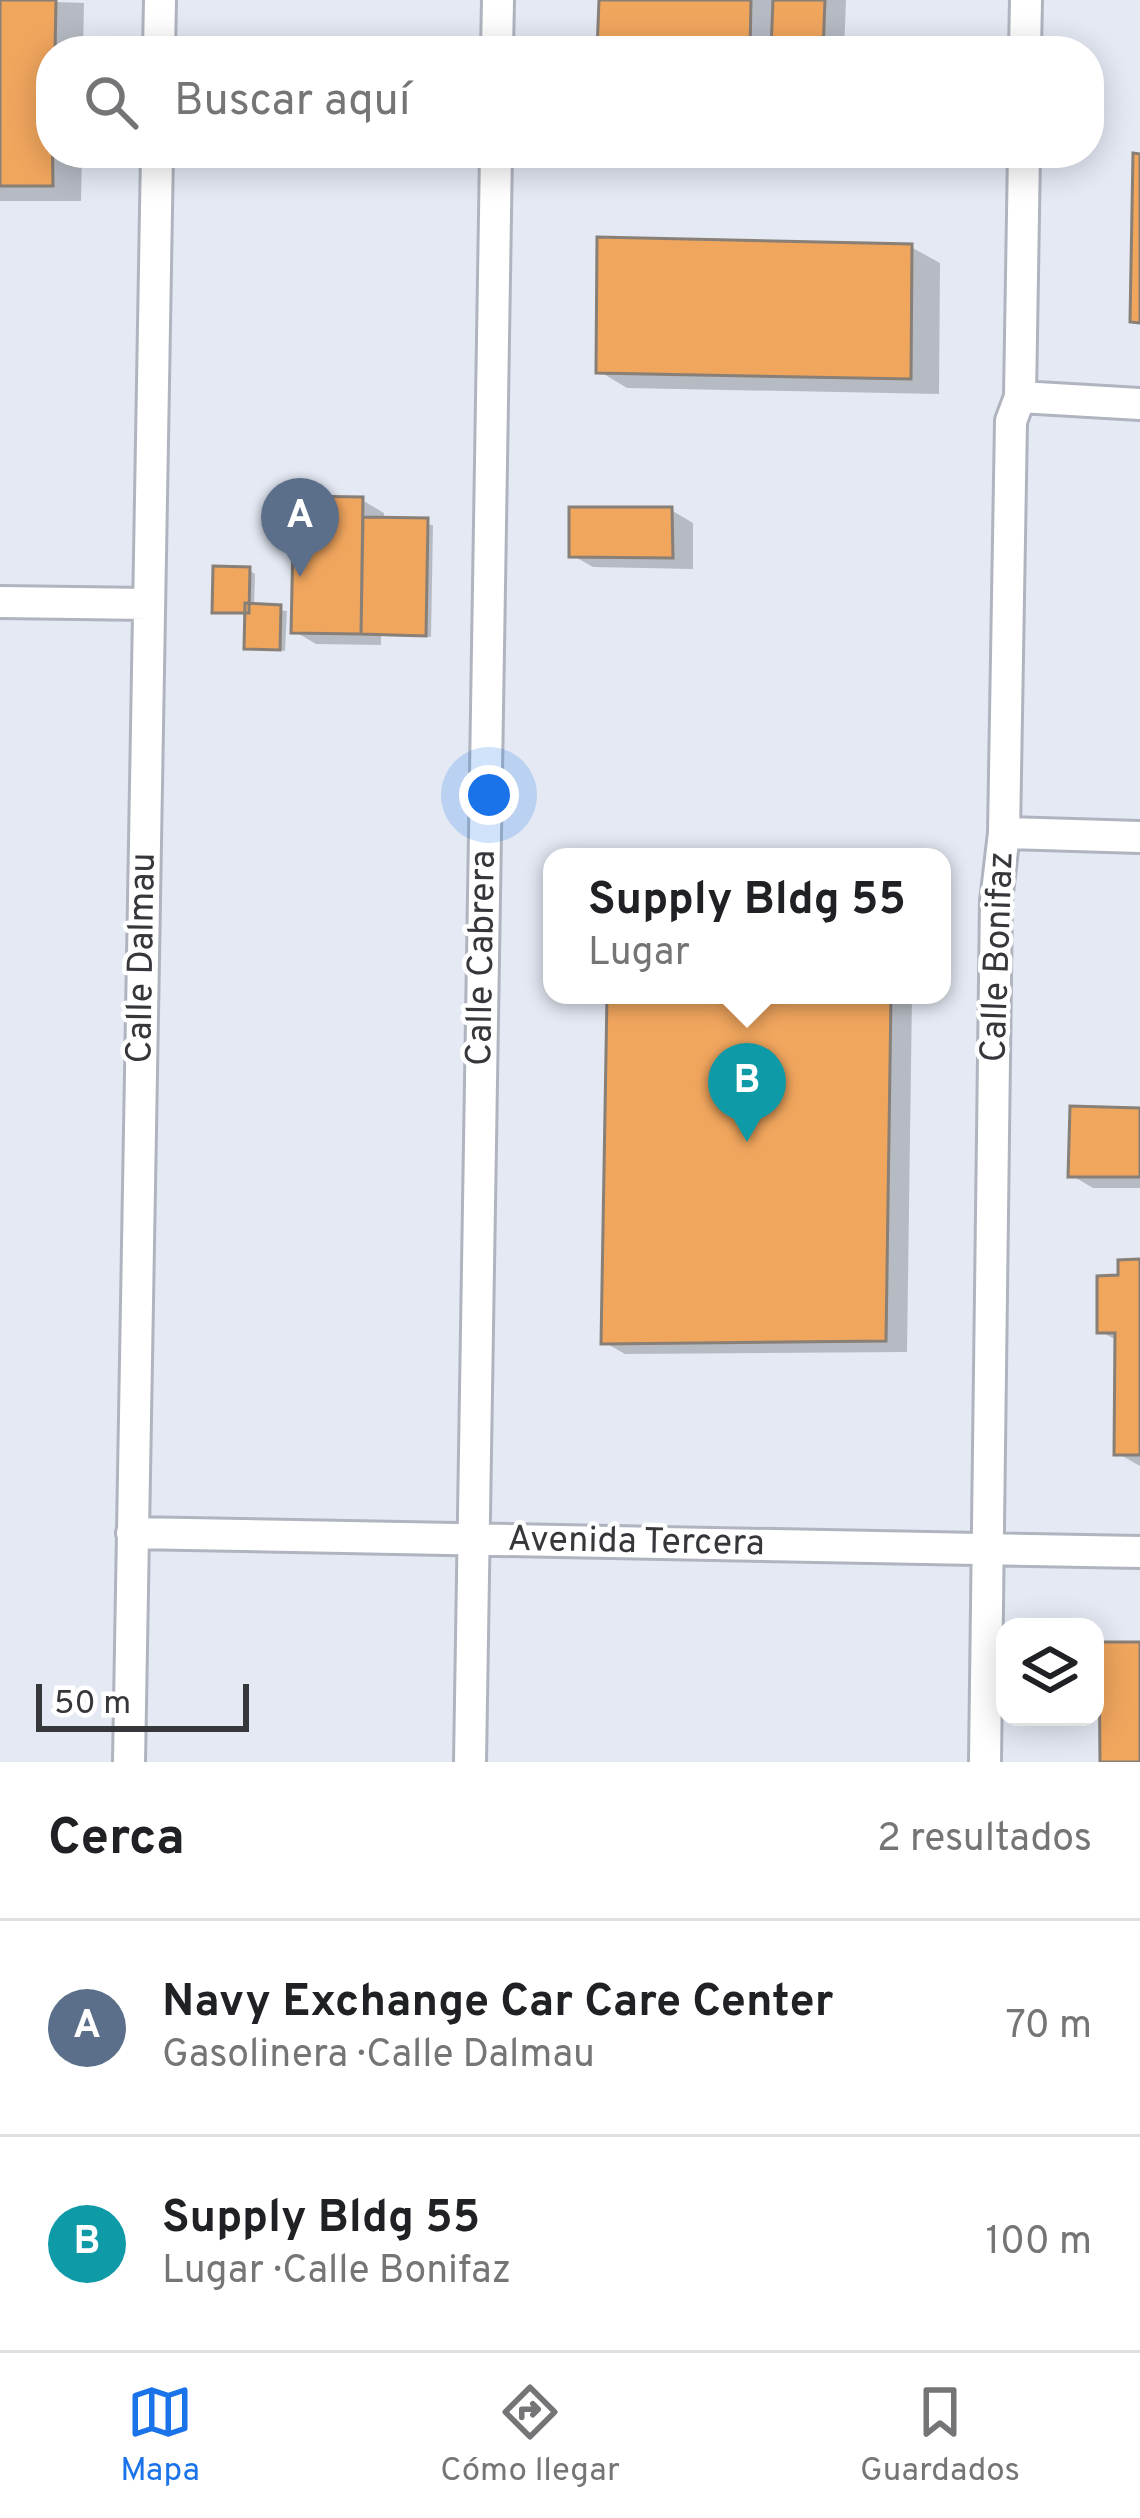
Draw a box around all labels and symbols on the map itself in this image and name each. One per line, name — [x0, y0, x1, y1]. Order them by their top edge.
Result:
pin: A — [261, 478, 339, 577]
your location — [459, 765, 519, 825]
street label: Calle Cabrera — [458, 849, 508, 1067]
street label: Calle Bonifaz — [972, 851, 1026, 1063]
street label: Calle Dalmau — [118, 852, 168, 1064]
pin: B — [708, 1043, 786, 1142]
street label: Avenida Tercera — [507, 1518, 765, 1568]
scale bar — [36, 1678, 249, 1731]

